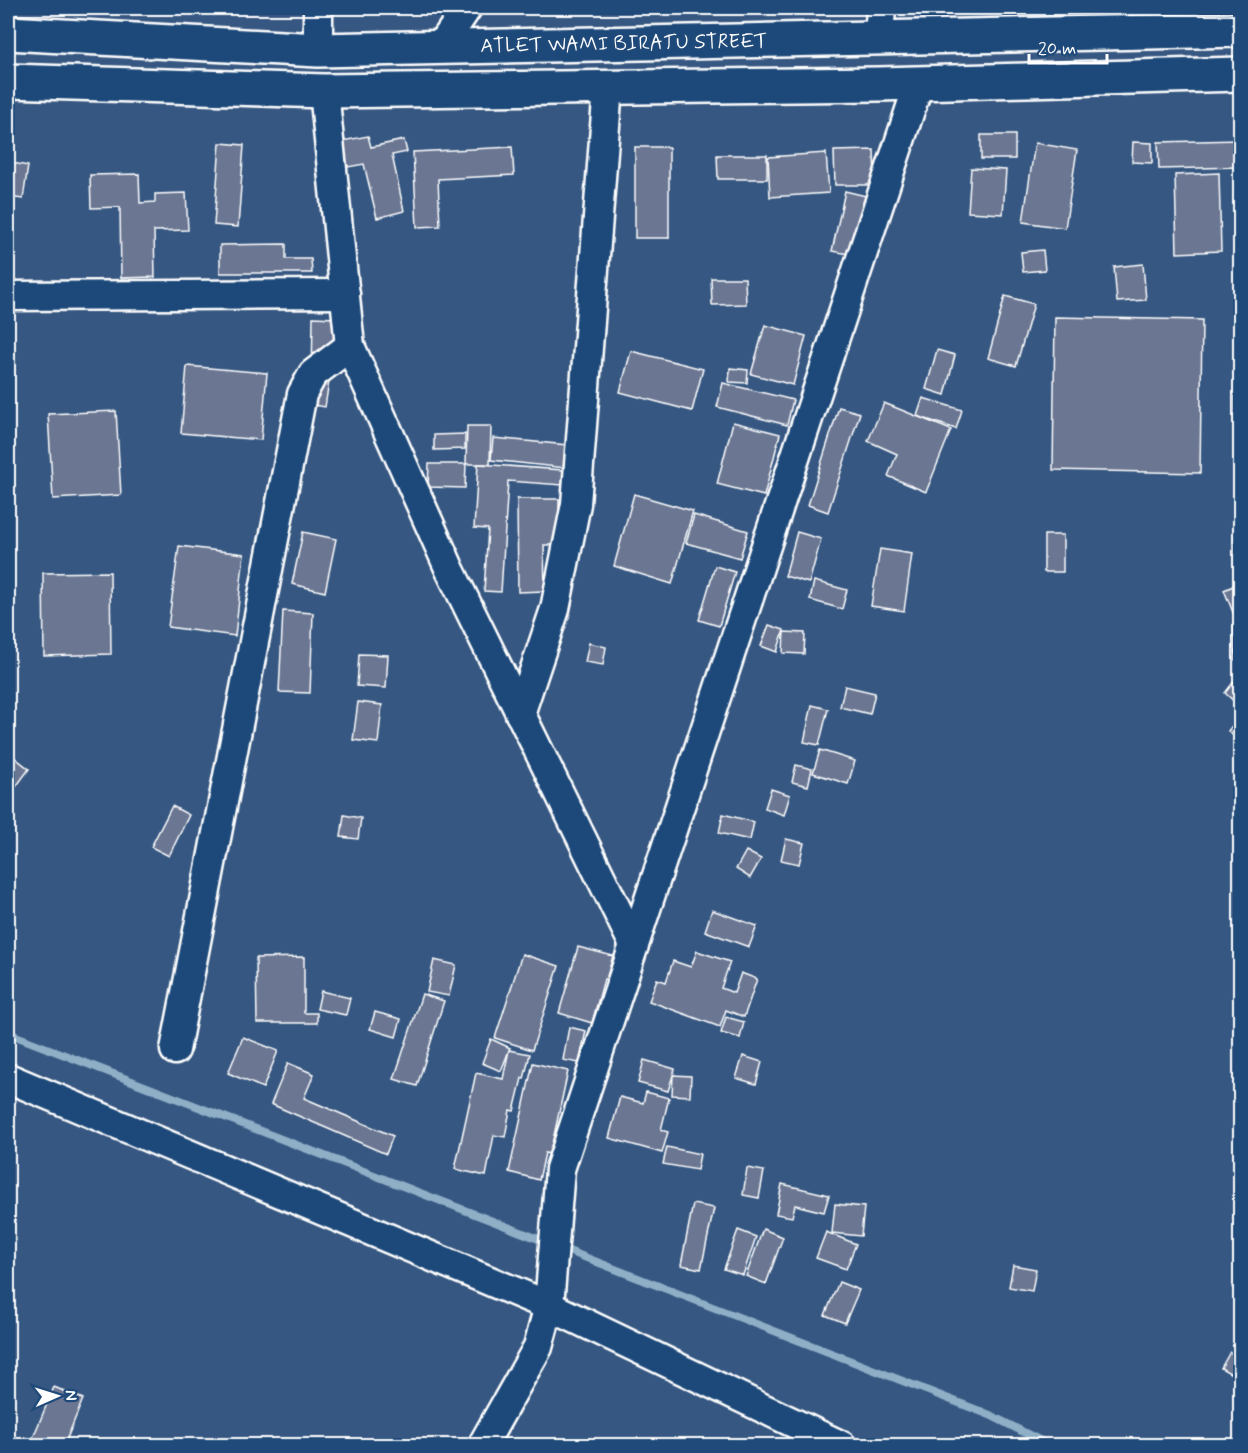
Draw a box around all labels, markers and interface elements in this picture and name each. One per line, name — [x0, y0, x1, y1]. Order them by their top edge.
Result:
scale bar — [1029, 27, 1107, 65]
street label: ATLET WAMI BIRATU STREET — [480, 28, 768, 60]
text: 20 m — [1038, 37, 1076, 61]
north arrow — [27, 1366, 87, 1426]
text: N — [60, 1389, 81, 1401]

